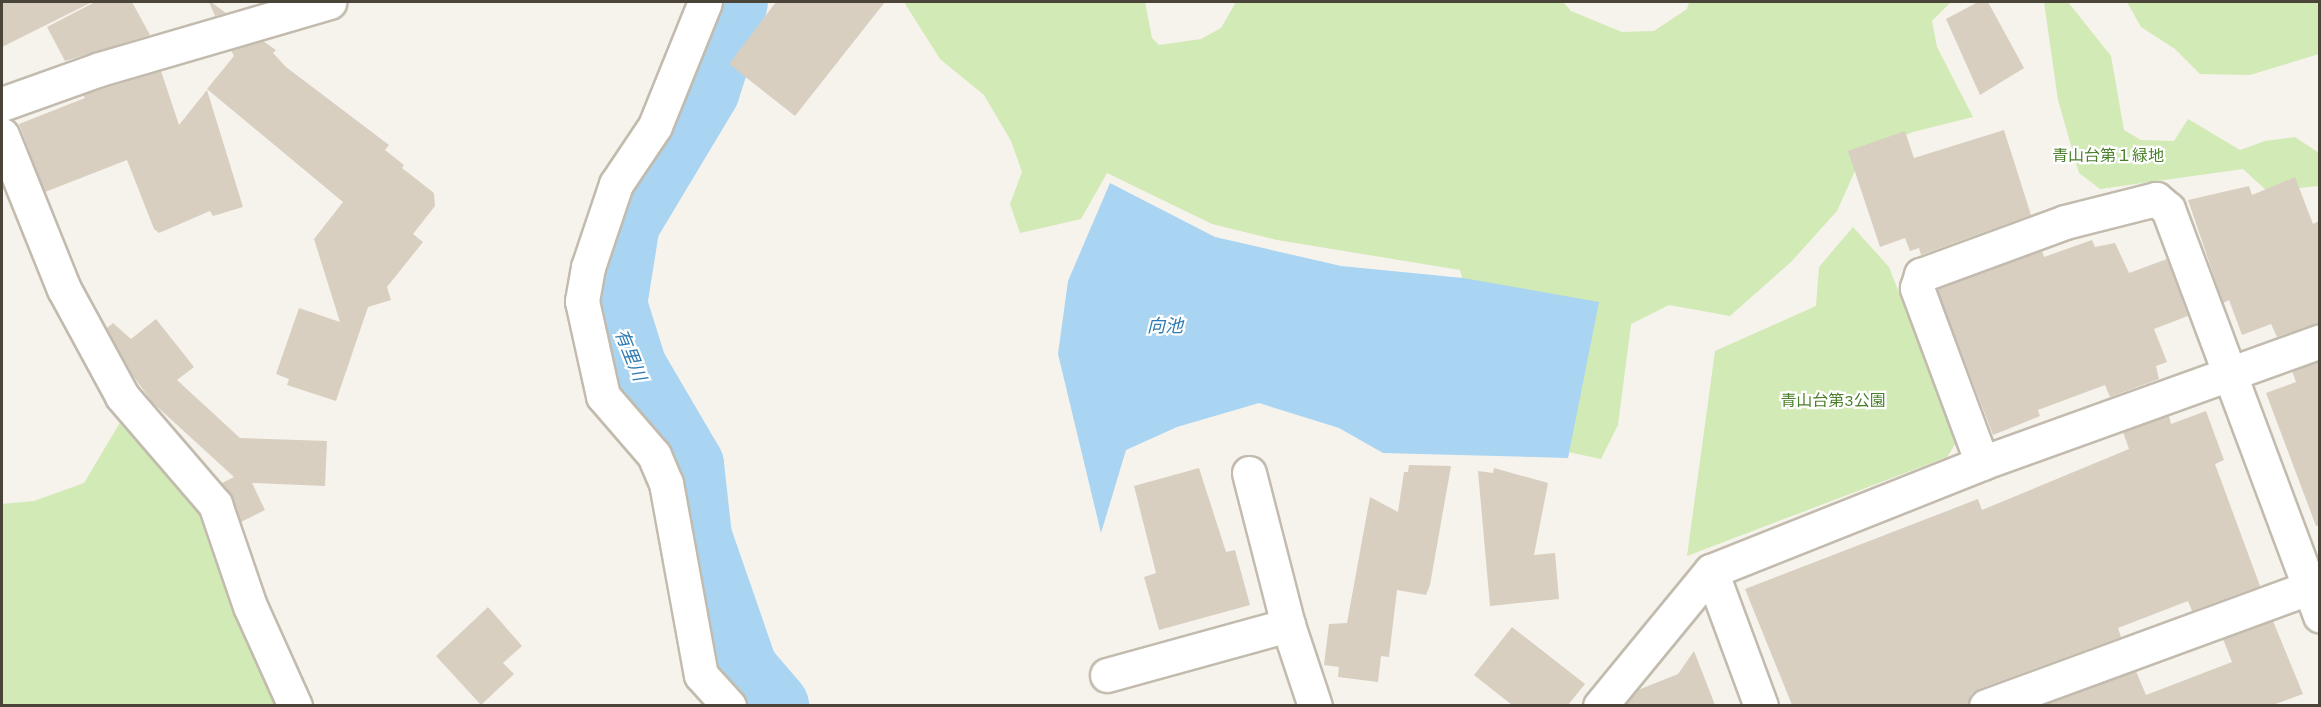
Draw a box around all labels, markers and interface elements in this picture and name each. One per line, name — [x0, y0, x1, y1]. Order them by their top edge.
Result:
park label: 青山台第１緑地 — [2052, 146, 2164, 166]
water label: 向池 — [1147, 315, 1183, 337]
water label: 有里川 — [610, 326, 650, 384]
park label: 青山台第3公園 — [1780, 391, 1886, 411]

